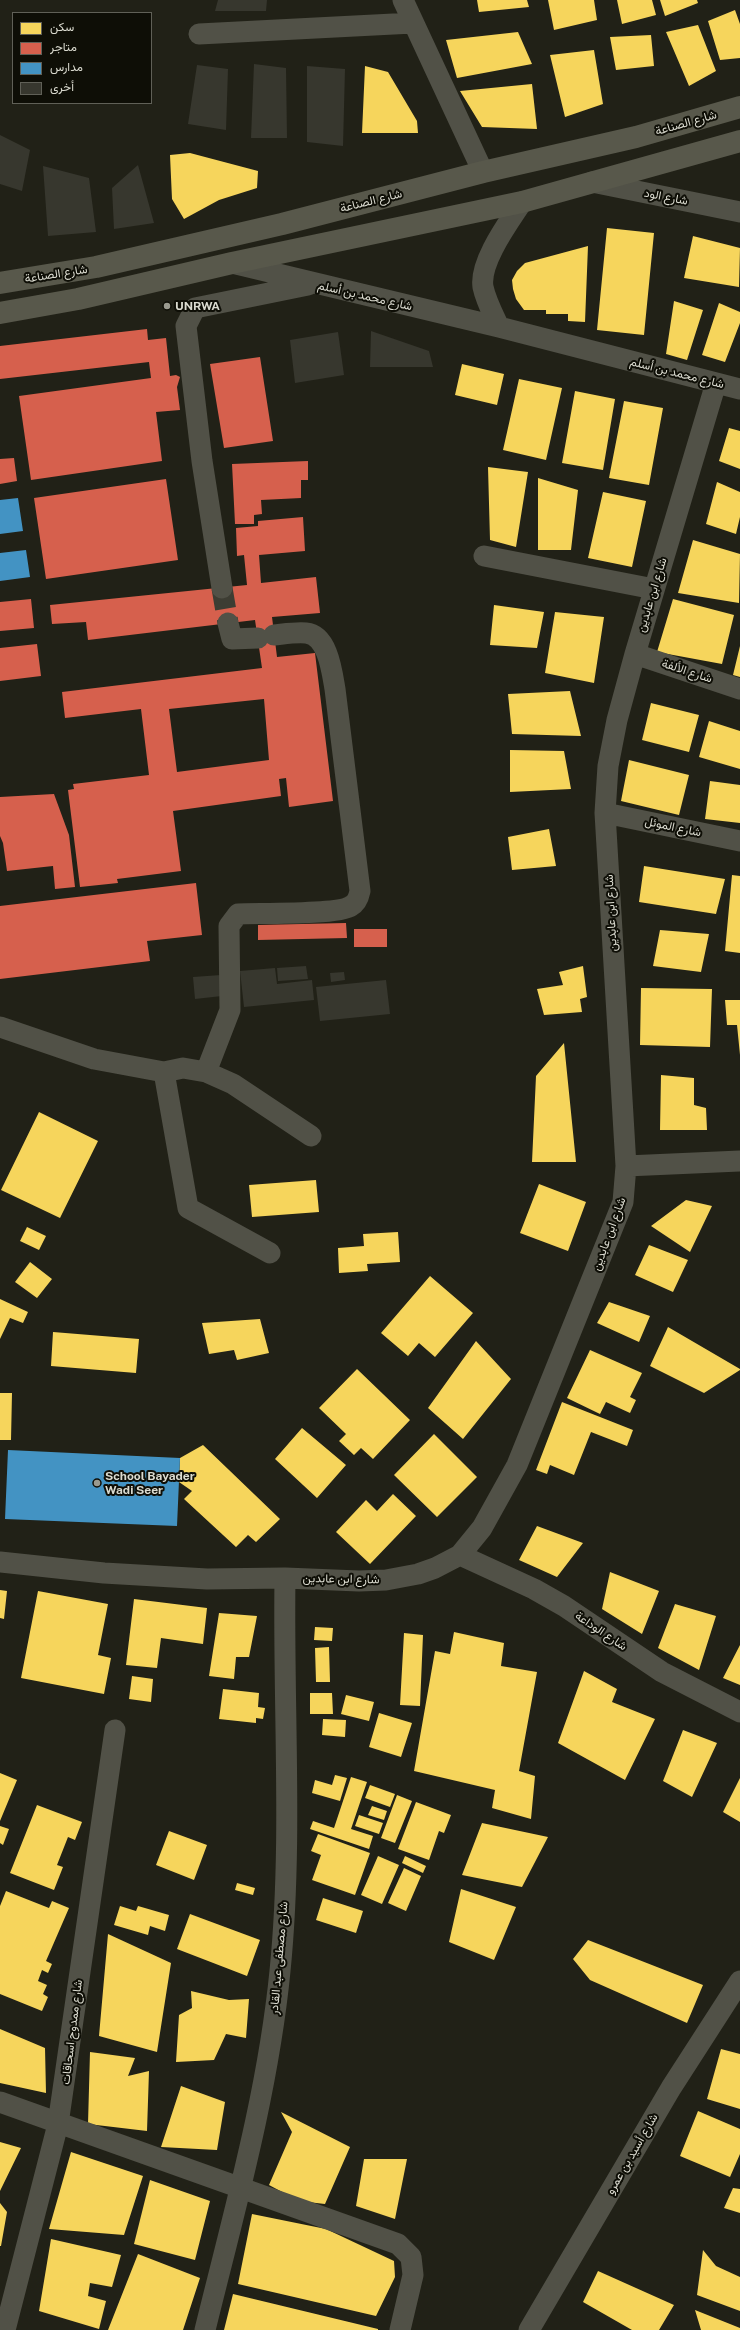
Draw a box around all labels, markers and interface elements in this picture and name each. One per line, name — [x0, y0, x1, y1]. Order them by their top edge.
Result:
legend — [12, 12, 152, 104]
text: سكن — [50, 20, 74, 34]
text: متاجر — [50, 40, 77, 54]
text: مدارس — [50, 60, 83, 74]
text: أخرى — [50, 80, 74, 94]
street label: شارع الصناعة — [654, 107, 718, 139]
street label: شارع الصناعة — [339, 186, 403, 216]
street label: شارع الود — [643, 186, 689, 208]
street label: شارع الصناعة — [24, 262, 88, 286]
street label: شارع محمد بن أسلم — [316, 278, 414, 314]
place label: UNRWA — [175, 299, 220, 313]
marker: UNRWA — [162, 301, 172, 311]
street label: شارع محمد بن أسلم — [628, 354, 726, 392]
street label: شارع ابن عابدين — [634, 556, 670, 634]
street label: شارع الألفة — [660, 656, 714, 686]
street label: شارع الموئل — [644, 814, 702, 840]
street label: شارع ابن عابدين — [602, 874, 620, 952]
street label: شارع ابن عابدين — [589, 1195, 629, 1273]
place label: School Bayader Wadi Seer — [105, 1469, 195, 1497]
marker: School Bayader Wadi Seer — [92, 1478, 102, 1488]
street label: شارع ابن عابدين — [302, 1571, 380, 1587]
street label: شارع الوداعة — [572, 1608, 630, 1654]
street label: شارع مصطفى عبد القادر — [267, 1901, 291, 2015]
street label: شارع ممدوح اسحاقات — [58, 1979, 86, 2085]
street label: شارع أسيد بن عمرو — [603, 2111, 661, 2197]

